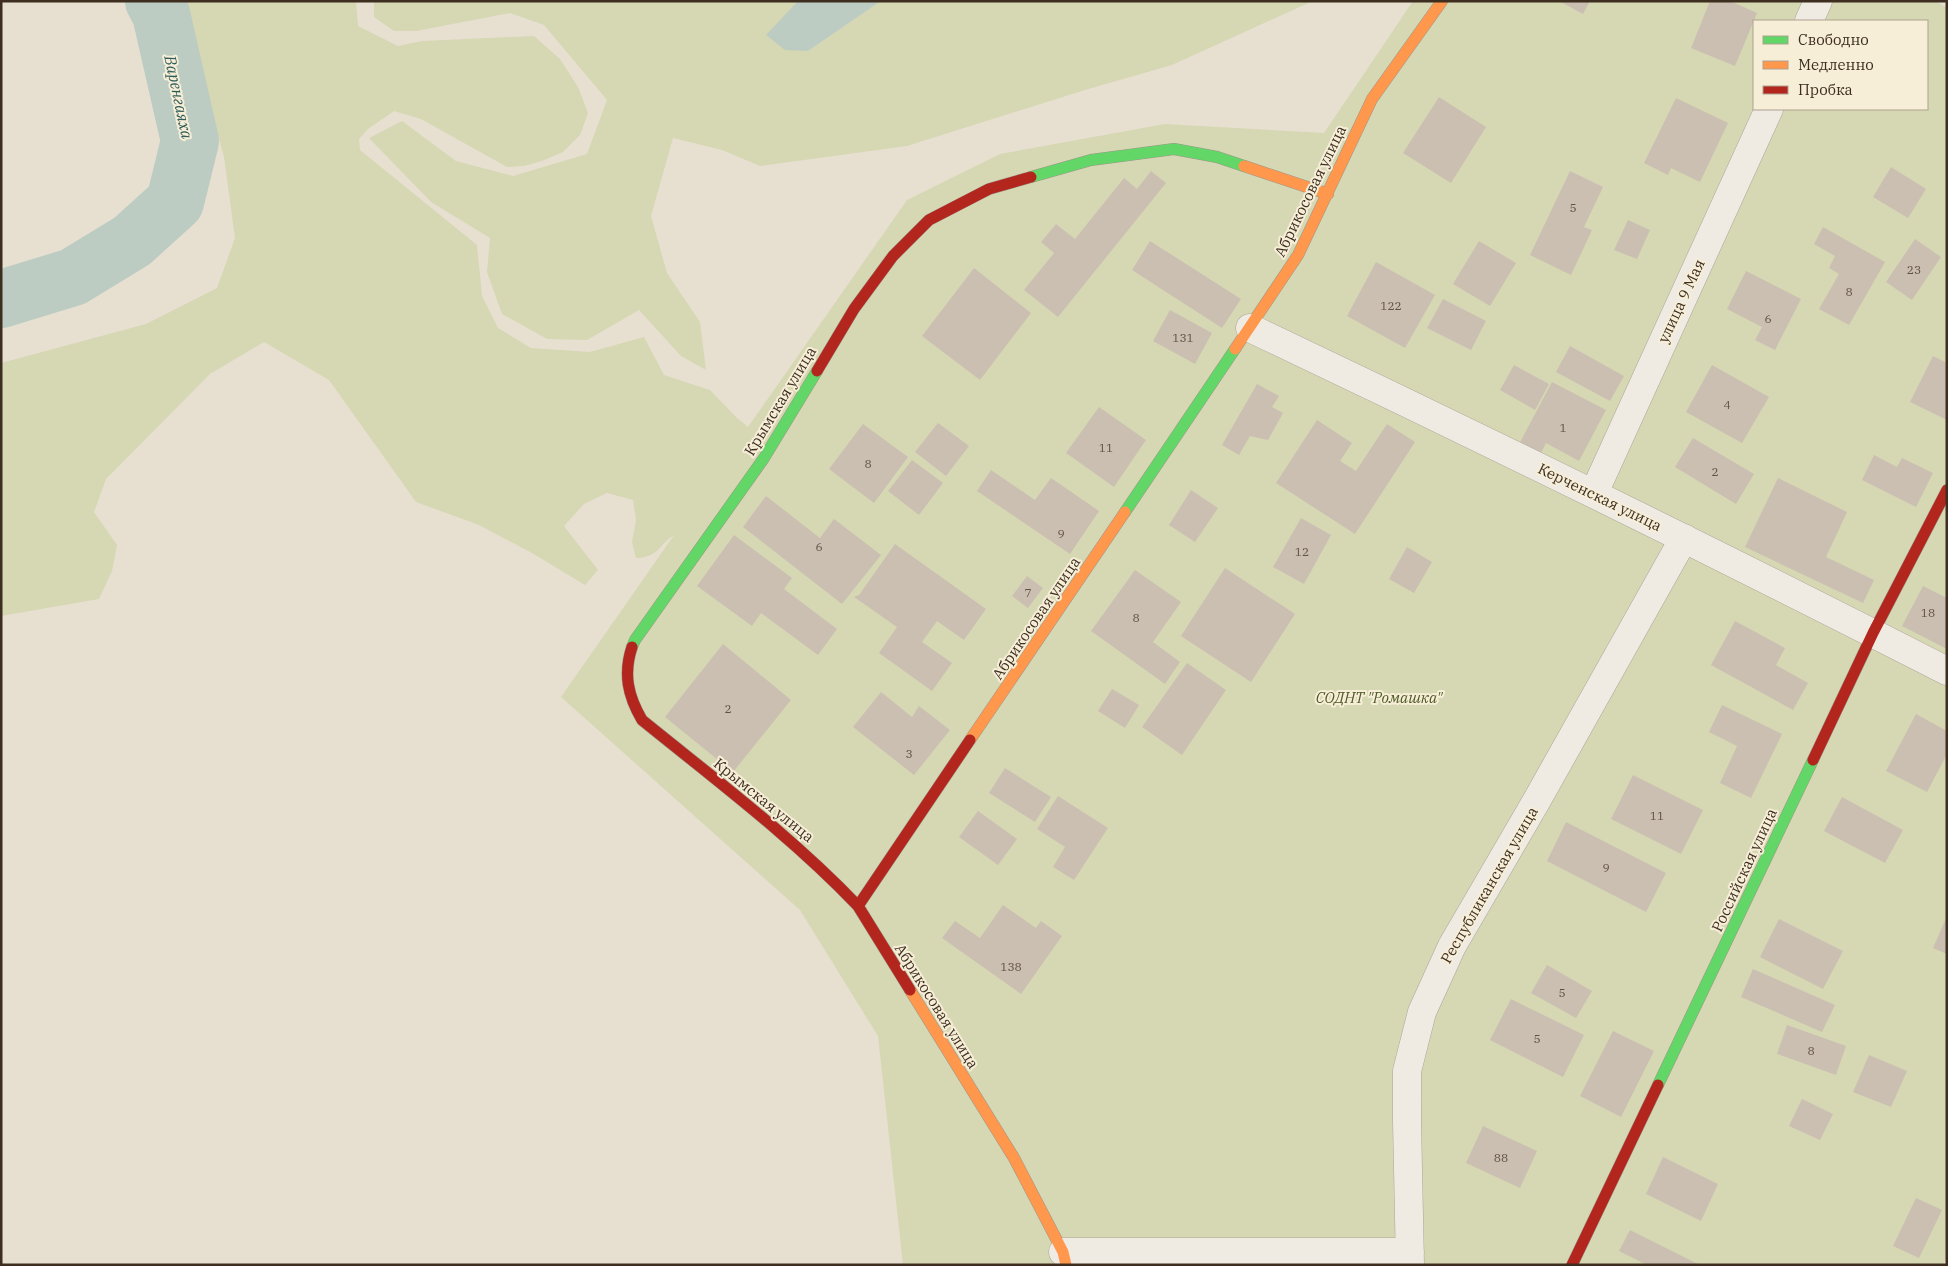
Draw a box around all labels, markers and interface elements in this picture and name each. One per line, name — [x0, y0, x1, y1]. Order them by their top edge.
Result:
legend — [1753, 20, 1928, 110]
text: Свободно — [1798, 30, 1869, 49]
water label: Варенгаяха — [160, 52, 198, 141]
text: Медленно — [1798, 55, 1874, 74]
text: Пробка — [1798, 80, 1853, 99]
street label: Абрикосовая улица — [1270, 122, 1350, 260]
house number: 5 — [1569, 200, 1577, 215]
street label: улица 9 Мая — [1653, 256, 1709, 346]
house number: 23 — [1907, 262, 1921, 277]
house number: 8 — [1845, 284, 1853, 299]
house number: 122 — [1380, 298, 1402, 313]
house number: 6 — [1764, 311, 1772, 326]
house number: 131 — [1172, 330, 1194, 345]
street label: Крымская улица — [740, 343, 820, 459]
house number: 4 — [1723, 397, 1731, 412]
house number: 1 — [1559, 420, 1567, 435]
house number: 11 — [1099, 440, 1113, 455]
house number: 8 — [864, 456, 872, 471]
street label: Керченская улица — [1535, 459, 1665, 535]
house number: 2 — [1711, 464, 1719, 479]
house number: 9 — [1057, 526, 1065, 541]
house number: 6 — [815, 539, 823, 554]
house number: 12 — [1295, 544, 1309, 559]
street label: Абрикосовая улица — [988, 553, 1084, 683]
house number: 7 — [1024, 585, 1032, 600]
house number: 18 — [1921, 605, 1935, 620]
house number: 8 — [1132, 610, 1140, 625]
park label: СОДНТ "Ромашка" — [1316, 688, 1443, 707]
house number: 2 — [724, 701, 732, 716]
house number: 3 — [905, 746, 913, 761]
street label: Крымская улица — [710, 754, 818, 846]
street label: Республиканская улица — [1436, 803, 1542, 967]
street label: Российская улица — [1707, 805, 1781, 935]
house number: 11 — [1650, 808, 1664, 823]
house number: 9 — [1602, 860, 1610, 875]
street label: Абрикосовая улица — [891, 940, 983, 1072]
house number: 138 — [1000, 959, 1022, 974]
house number: 5 — [1558, 985, 1566, 1000]
house number: 5 — [1533, 1031, 1541, 1046]
house number: 8 — [1807, 1043, 1815, 1058]
house number: 88 — [1494, 1150, 1508, 1165]

